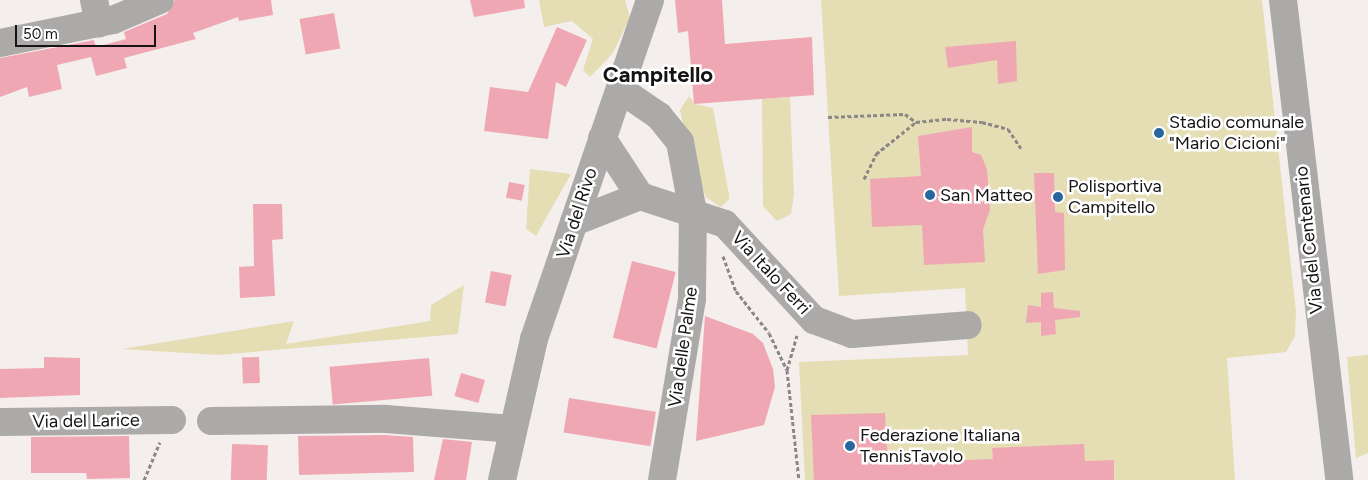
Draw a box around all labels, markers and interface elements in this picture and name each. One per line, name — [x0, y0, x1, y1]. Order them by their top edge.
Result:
scale bar — [18, 15, 159, 47]
text: 50 m — [23, 25, 58, 43]
district label: Campitello — [603, 62, 713, 88]
place label: Stadio comunale "Mario Cicioni" — [1169, 112, 1304, 154]
marker: Stadio comunale "Mario Cicioni" — [1153, 127, 1165, 139]
street label: Via del Rivo — [552, 165, 602, 261]
street label: Via del Centenario — [1291, 165, 1327, 315]
place label: Polisportiva Campitello — [1068, 176, 1162, 218]
place label: San Matteo — [940, 184, 1033, 206]
marker: San Matteo — [924, 189, 936, 201]
marker: Polisportiva Campitello — [1052, 191, 1064, 203]
street label: Via Italo Ferri — [727, 227, 815, 319]
street label: Via delle Palme — [664, 285, 702, 409]
street label: Via del Larice — [32, 409, 140, 433]
place label: Federazione Italiana TennisTavolo — [860, 425, 1020, 468]
marker: Federazione Italiana TennisTavolo — [844, 440, 856, 452]

